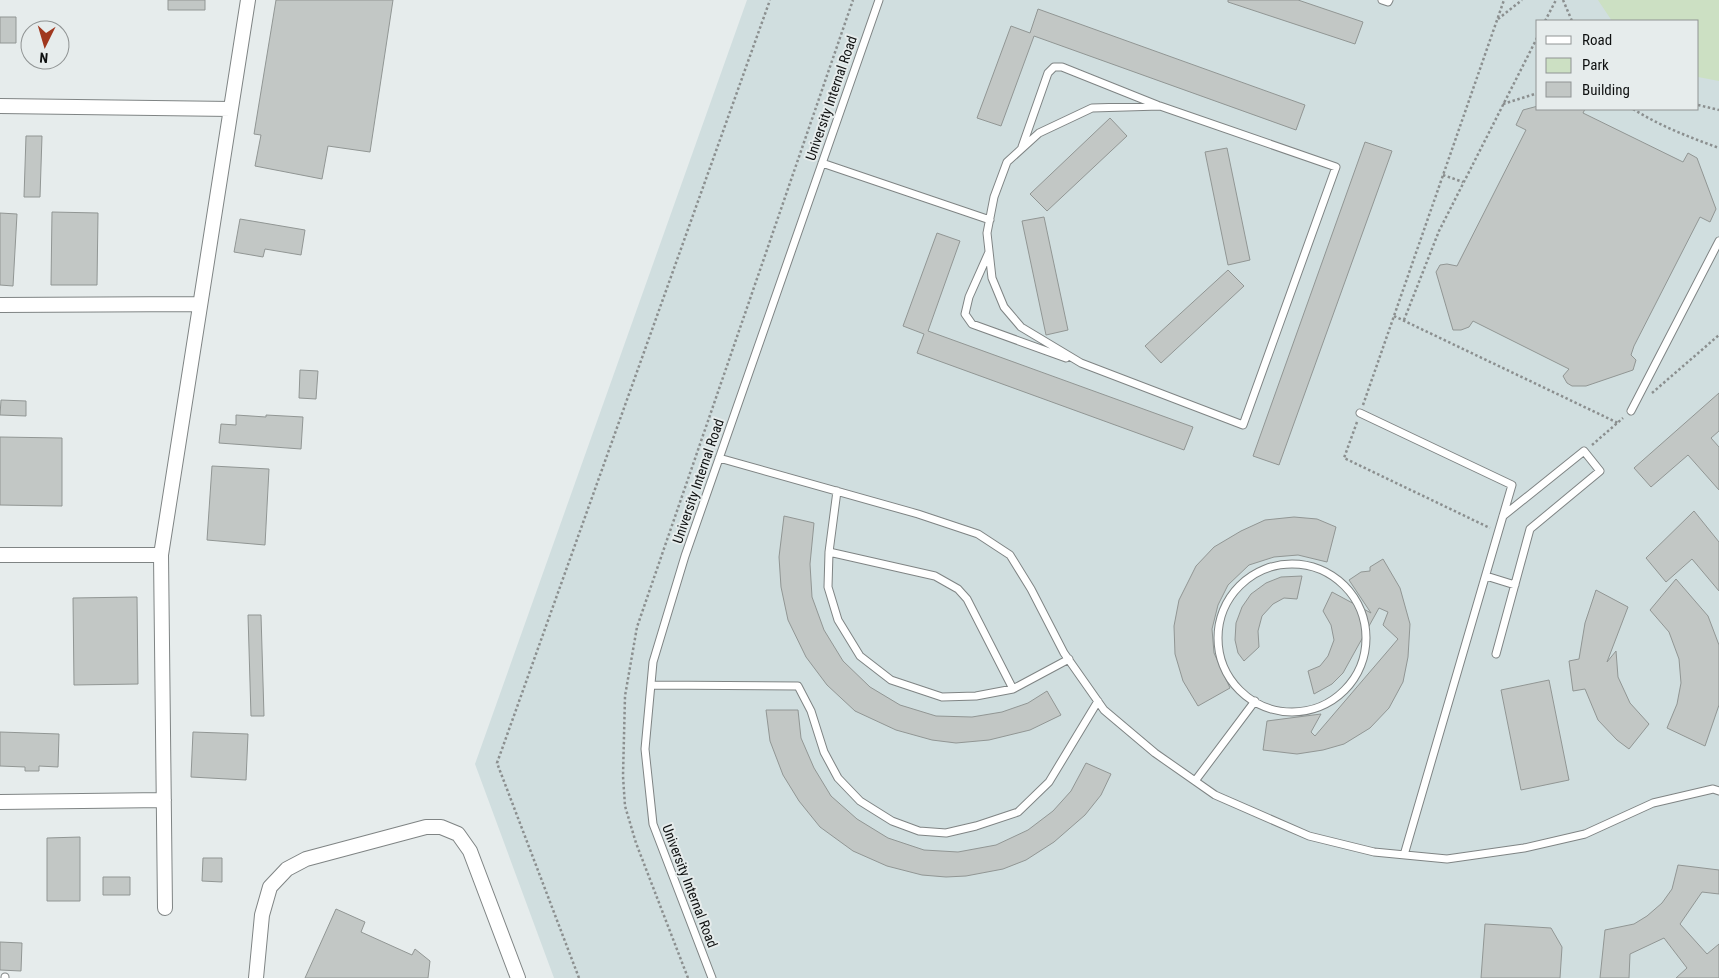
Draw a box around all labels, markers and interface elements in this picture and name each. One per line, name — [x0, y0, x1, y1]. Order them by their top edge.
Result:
north arrow — [20, 20, 70, 70]
legend — [1536, 20, 1699, 110]
text: Road — [1582, 31, 1612, 49]
street label: University Internal Road — [802, 34, 860, 162]
text: N — [39, 50, 49, 66]
text: Park — [1582, 56, 1609, 74]
text: Building — [1582, 81, 1630, 99]
street label: University Internal Road — [669, 417, 727, 545]
street label: University Internal Road — [659, 822, 721, 950]

